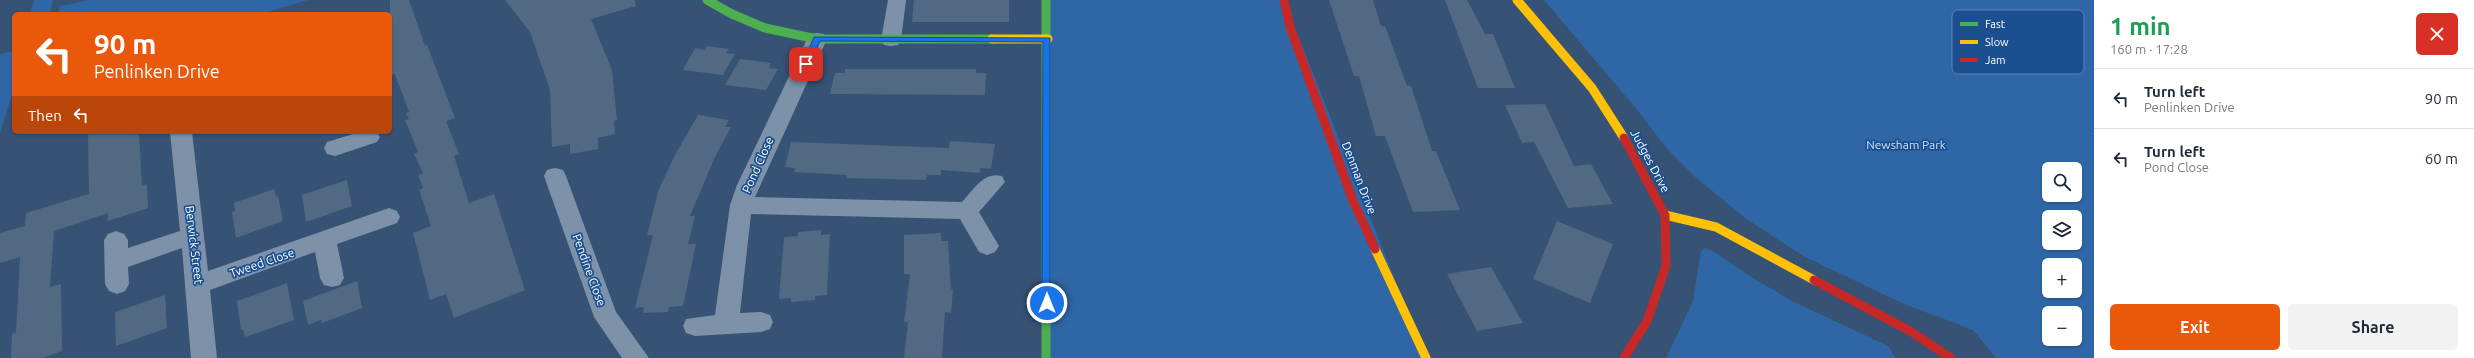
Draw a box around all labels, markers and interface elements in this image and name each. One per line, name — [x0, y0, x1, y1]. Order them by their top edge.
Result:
legend — [1952, 10, 2084, 74]
text: 1 min — [2110, 13, 2171, 40]
button: close — [2416, 13, 2458, 55]
text: Fast — [1985, 18, 2006, 30]
icon: left — [28, 28, 80, 80]
text: 90 m — [94, 28, 156, 59]
text: Slow — [1985, 36, 2009, 48]
text: 160 m · 17:28 — [2110, 42, 2188, 56]
pin — [789, 47, 823, 81]
icon: arrive — [795, 53, 817, 75]
text: Jam — [1985, 54, 2006, 66]
text: Penlinken Drive — [94, 61, 220, 81]
text: Turn left — [2144, 83, 2205, 100]
icon: left — [2110, 88, 2132, 110]
text: 90 m — [2425, 90, 2458, 107]
text: Penlinken Drive — [2144, 100, 2235, 114]
icon: left — [70, 104, 92, 126]
text: Then — [28, 107, 62, 124]
street label: Judges Drive — [1628, 127, 1673, 195]
street label: Pond Close — [739, 135, 776, 195]
park label: Newsham Park — [1866, 138, 1946, 151]
street label: Denman Drive — [1340, 140, 1379, 216]
text: Turn left — [2144, 143, 2205, 160]
icon: left — [2110, 148, 2132, 170]
text: 60 m — [2425, 150, 2458, 167]
text: Pond Close — [2144, 160, 2209, 174]
map controls — [2042, 162, 2082, 346]
button: search — [2042, 162, 2082, 202]
street label: Berwick Street — [183, 205, 206, 285]
button: layers — [2042, 210, 2082, 250]
street label: Pendine Close — [570, 232, 609, 308]
street label: Tweed Close — [228, 245, 296, 280]
button: + — [2042, 258, 2082, 298]
position arrow — [1026, 282, 1068, 324]
button: Exit — [2110, 304, 2280, 350]
button: Share — [2288, 304, 2458, 350]
button: − — [2042, 306, 2082, 346]

